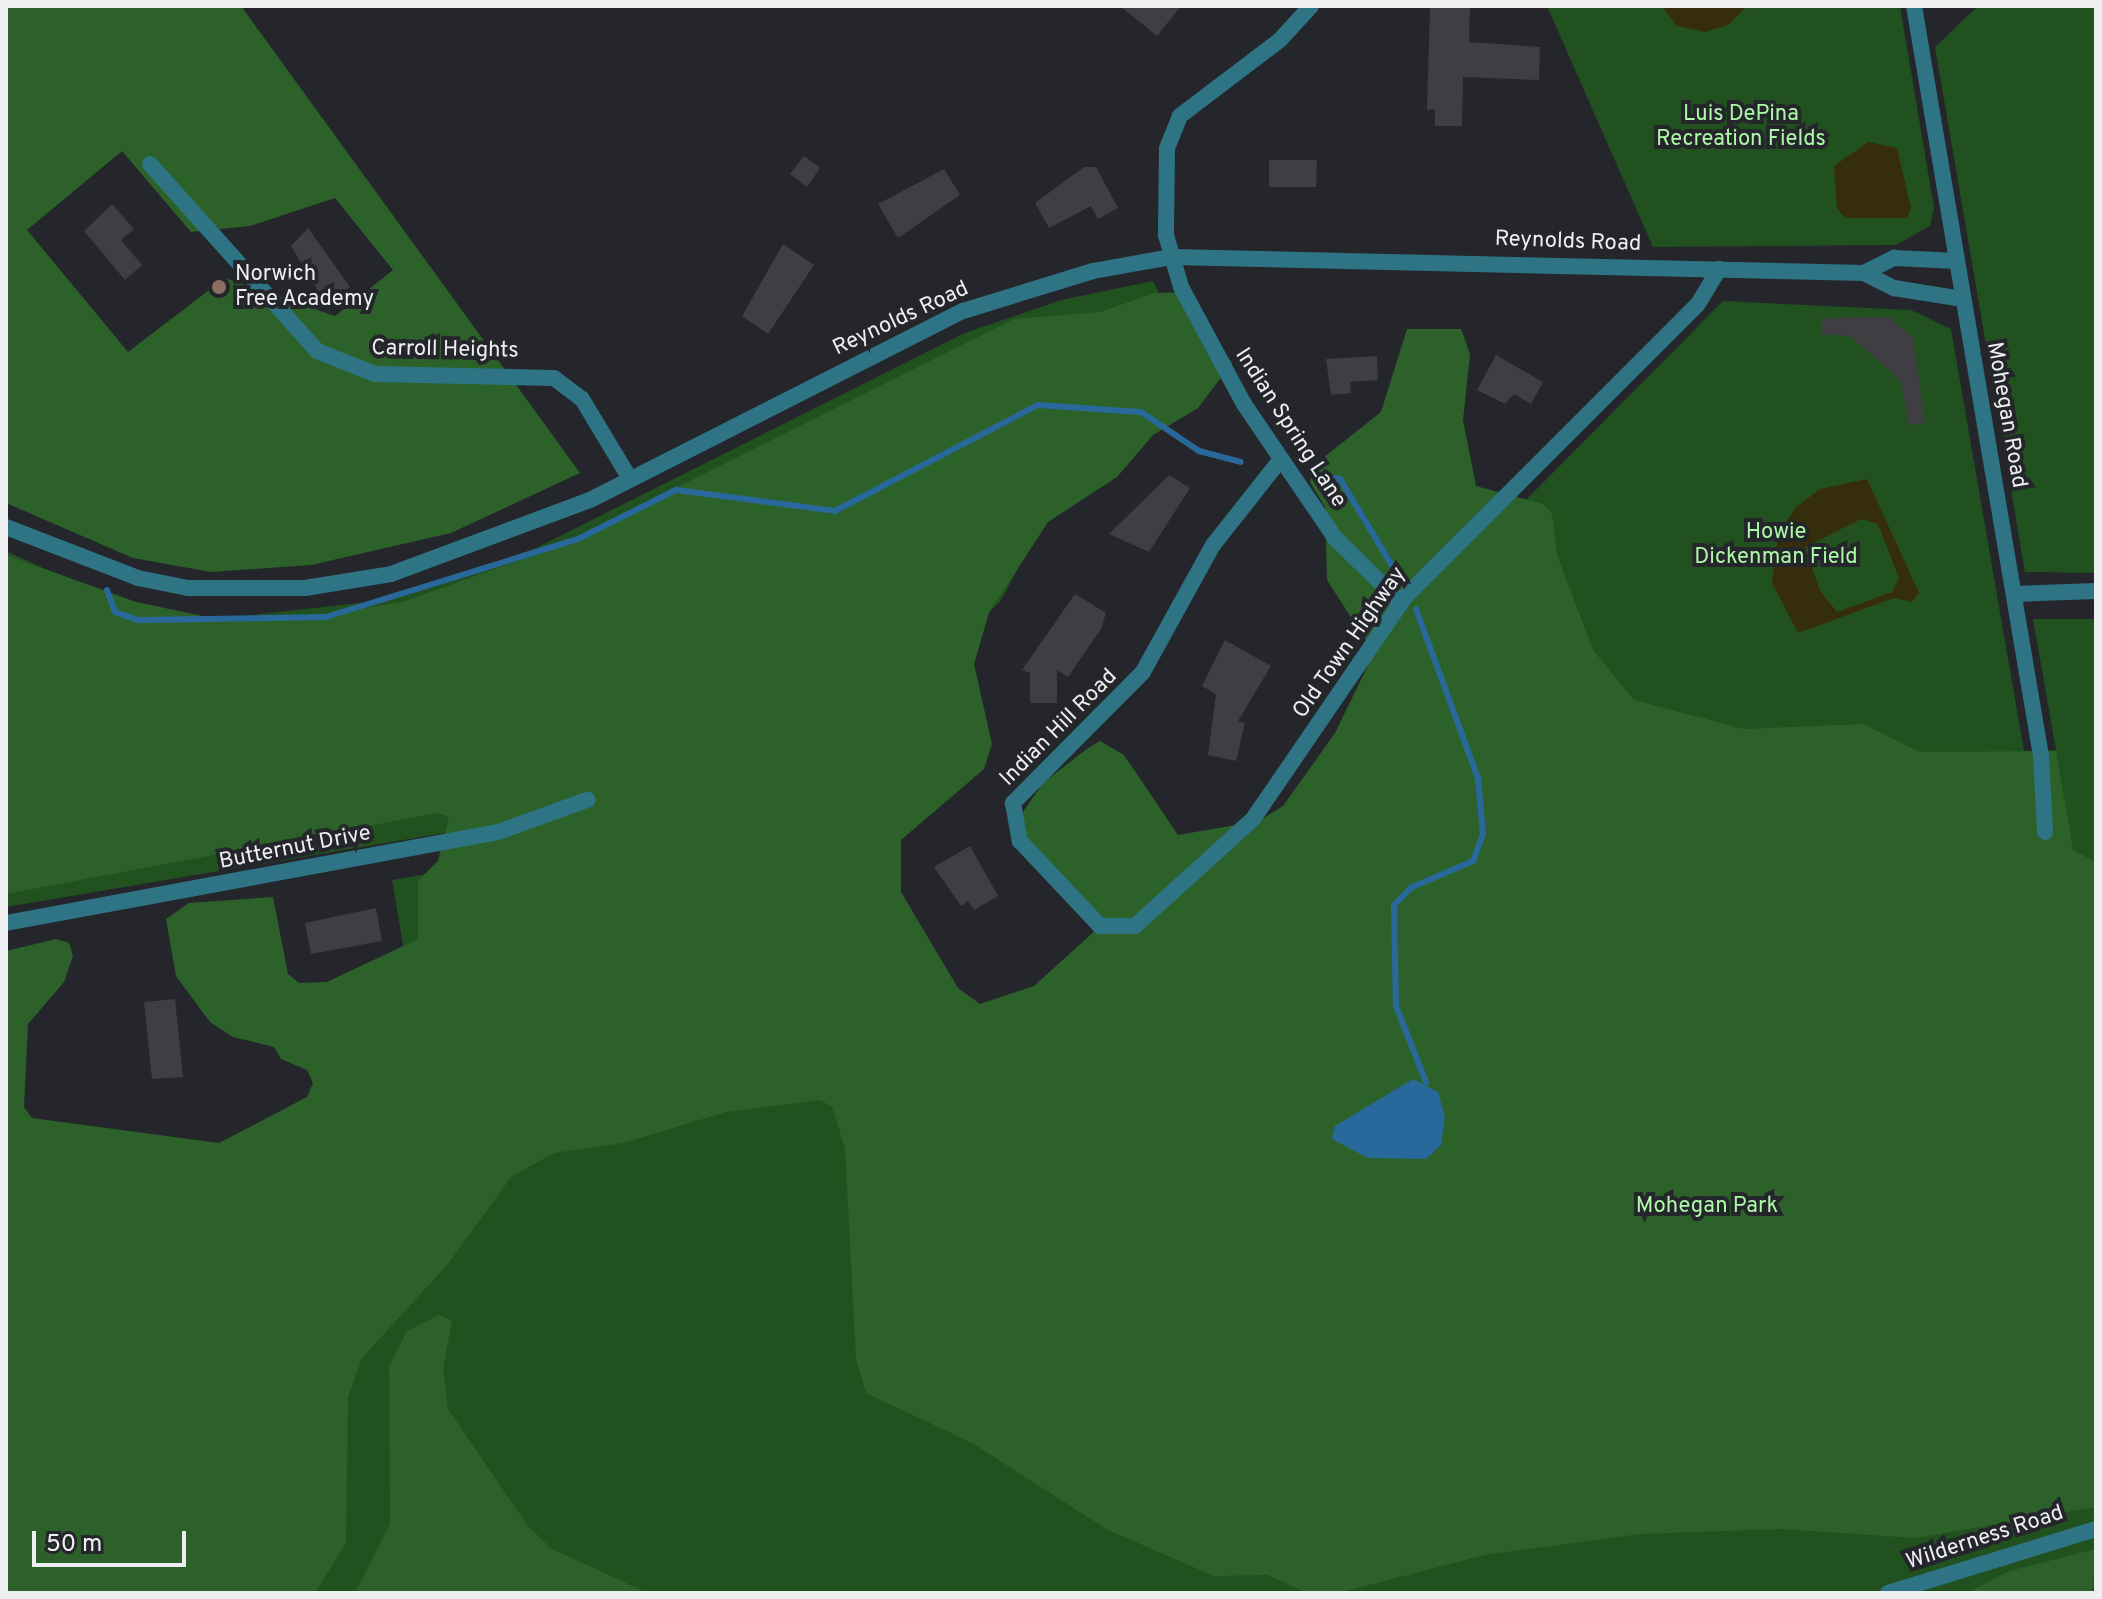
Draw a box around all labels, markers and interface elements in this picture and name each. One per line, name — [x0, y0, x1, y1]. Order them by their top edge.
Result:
park label: Luis DePina Recreation Fields — [1656, 101, 1826, 152]
street label: Reynolds Road — [1494, 226, 1642, 258]
place label: Norwich Free Academy — [235, 261, 375, 312]
street label: Reynolds Road — [829, 276, 973, 362]
marker: Norwich Free Academy — [210, 278, 228, 296]
street label: Carroll Heights — [371, 336, 519, 364]
street label: Mohegan Road — [1980, 340, 2032, 490]
street label: Indian Spring Lane — [1229, 343, 1351, 513]
park label: Howie Dickenman Field — [1694, 519, 1858, 570]
street label: Old Town Highway — [1288, 562, 1412, 724]
street label: Indian Hill Road — [995, 664, 1123, 792]
street label: Butternut Drive — [217, 820, 373, 876]
park label: Mohegan Park — [1636, 1194, 1778, 1220]
street label: Wilderness Road — [1903, 1500, 2067, 1576]
scale bar — [36, 1515, 190, 1565]
text: 50 m — [46, 1530, 102, 1560]

